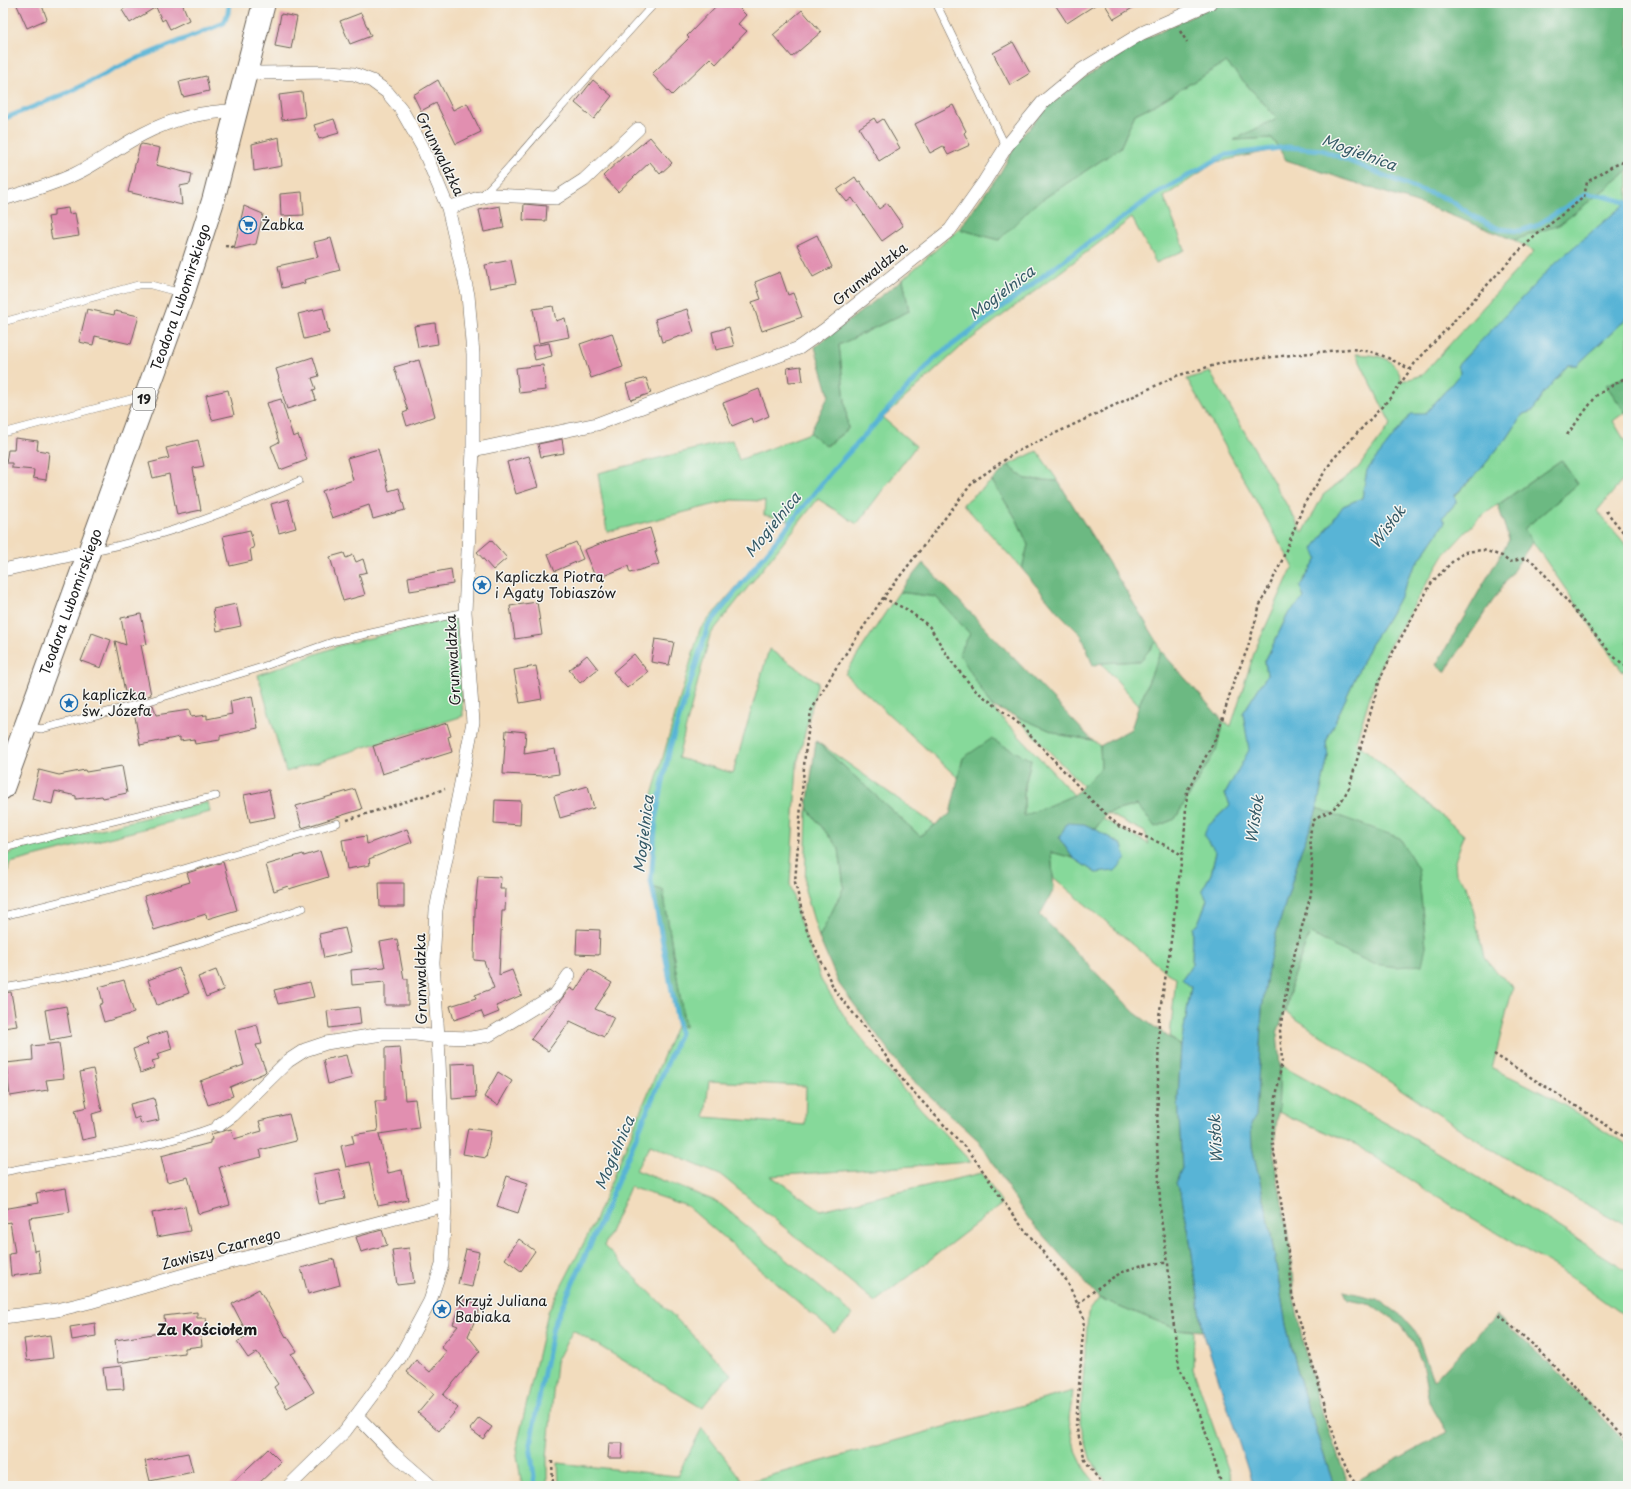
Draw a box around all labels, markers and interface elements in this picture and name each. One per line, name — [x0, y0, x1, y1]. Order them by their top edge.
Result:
street label: Grunwaldzka — [411, 108, 470, 200]
water label: Mogielnica — [1319, 127, 1401, 176]
place label: Żabka — [261, 214, 304, 235]
supermarket icon: Żabka — [238, 215, 258, 235]
street label: Teodora Lubomirskiego — [145, 221, 215, 374]
street label: Grunwaldzka — [828, 237, 912, 310]
water label: Mogielnica — [963, 259, 1040, 324]
road number: 19 — [133, 388, 155, 410]
water label: Mogielnica — [738, 486, 806, 562]
water label: Wisłok — [1363, 499, 1411, 552]
street label: Teodora Lubomirskiego — [34, 526, 107, 678]
place label: Kapliczka Piotra i Agaty Tobiaszów — [495, 566, 616, 603]
place icon: Kapliczka Piotra i Agaty Tobiaszów — [472, 575, 492, 595]
street label: Grunwaldzka — [440, 614, 465, 706]
place label: kapliczka św. Józefa — [82, 684, 152, 721]
place icon: kapliczka św. Józefa — [59, 693, 79, 713]
water label: Wisłok — [1238, 792, 1269, 845]
water label: Mogielnica — [626, 793, 659, 874]
street label: Grunwaldzka — [409, 933, 432, 1025]
water label: Mogielnica — [588, 1112, 640, 1193]
water label: Wisłok — [1202, 1114, 1227, 1164]
street label: Zawiszy Czarnego — [159, 1222, 283, 1275]
place label: Krzyż Juliana Babiaka — [455, 1290, 547, 1327]
place icon: Krzyż Juliana Babiaka — [432, 1299, 452, 1319]
district label: Za Kościołem — [157, 1317, 257, 1340]

